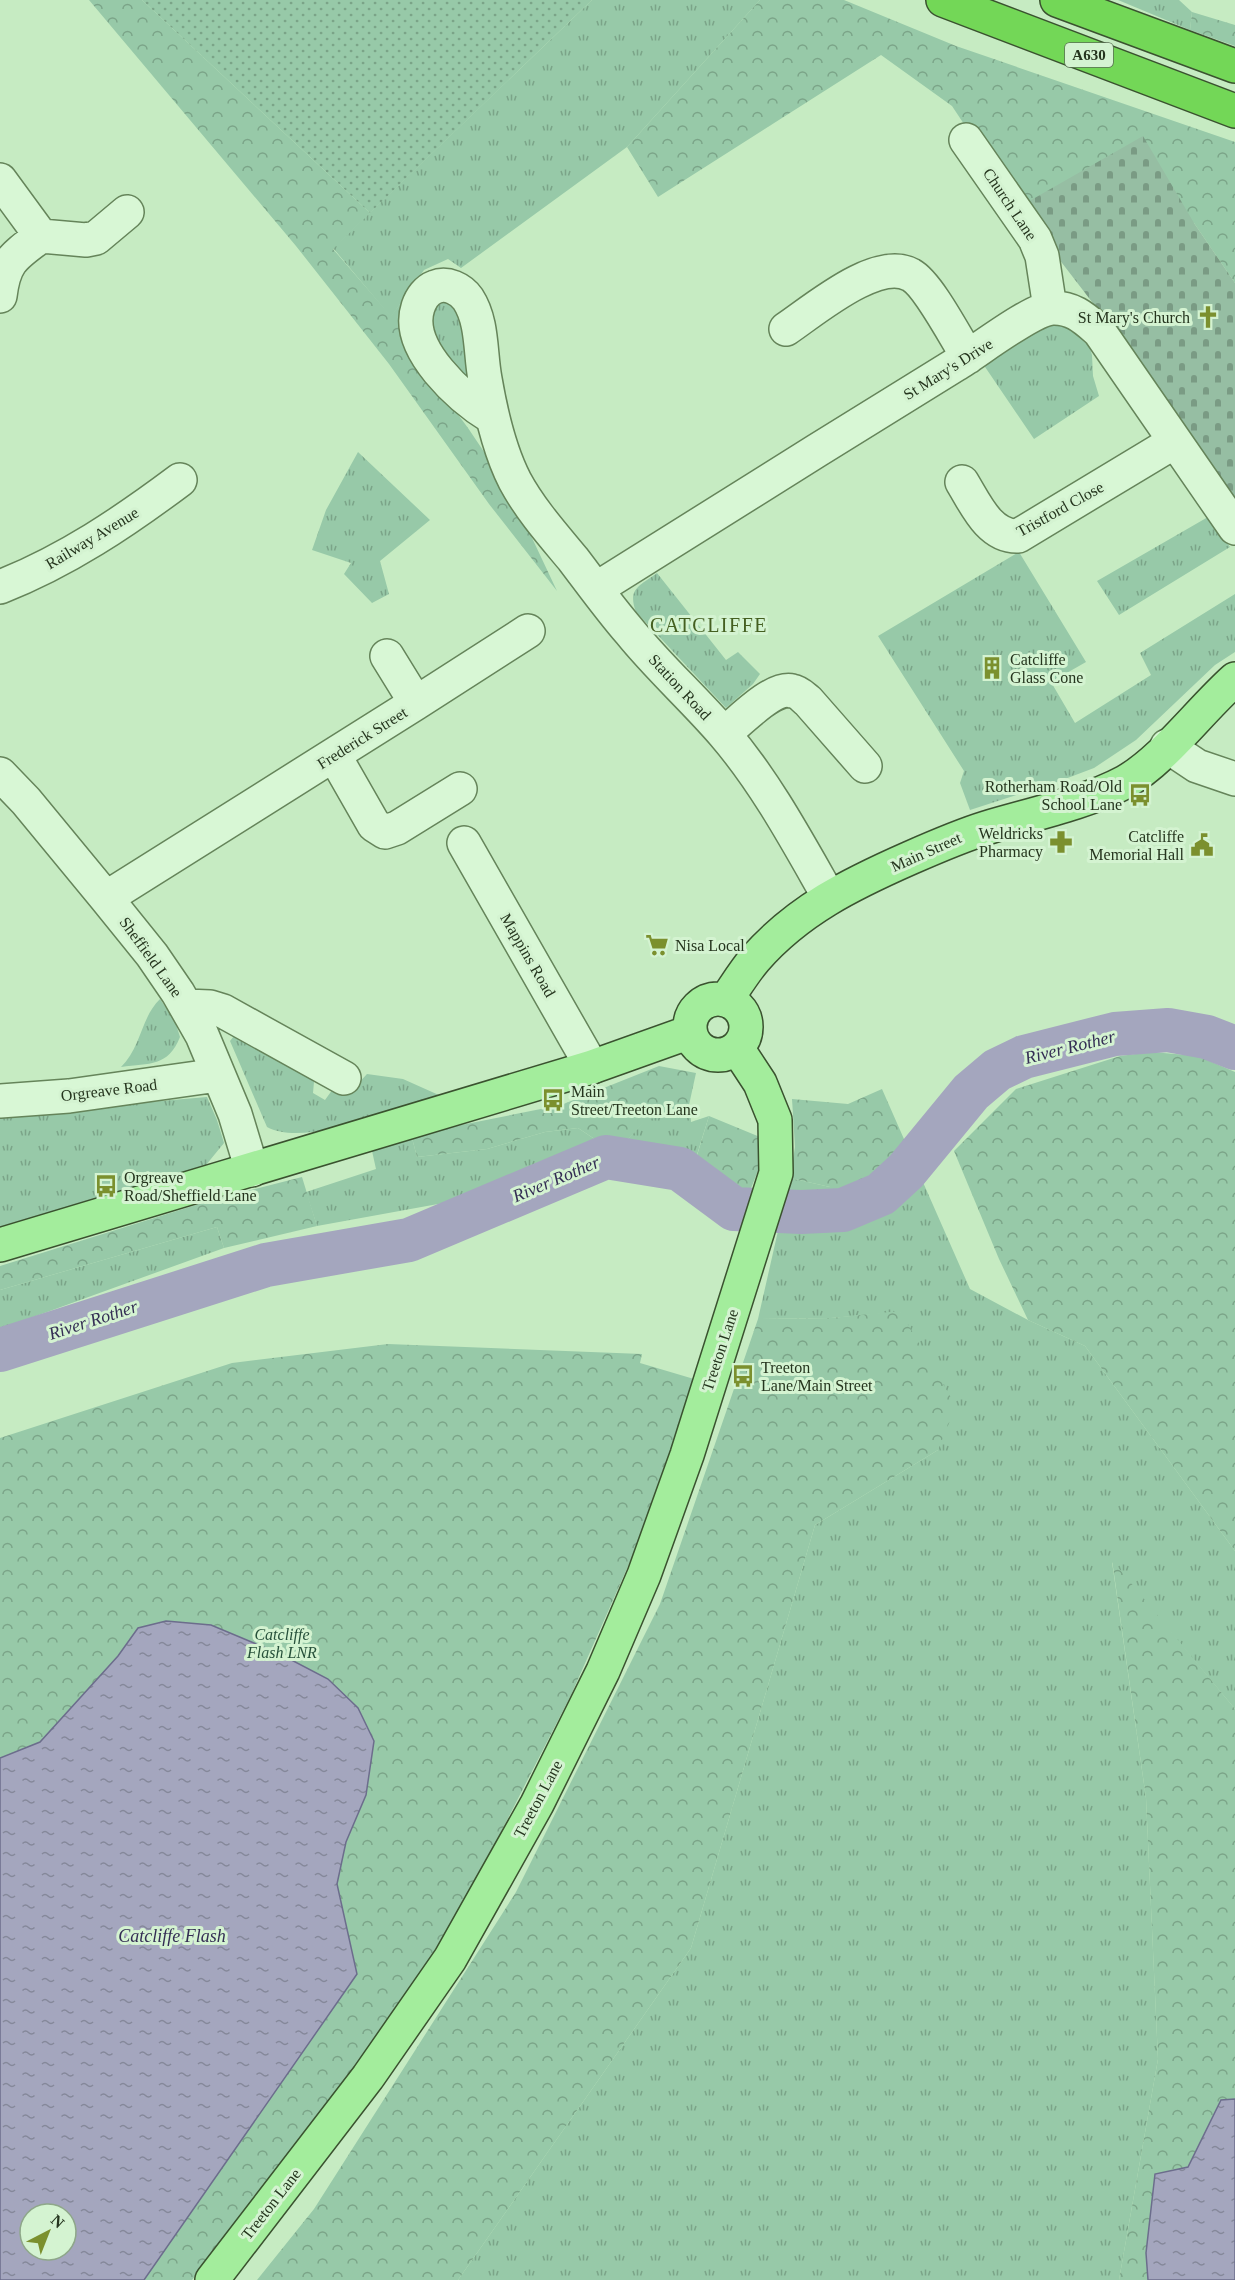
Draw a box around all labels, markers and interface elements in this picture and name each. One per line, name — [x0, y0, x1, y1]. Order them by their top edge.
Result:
road number: A630 — [1065, 43, 1113, 67]
street label: Church Lane — [980, 165, 1040, 243]
church icon: St Mary's Church — [1195, 304, 1221, 330]
place label: St Mary's Church — [1078, 309, 1190, 327]
street label: St Mary's Drive — [900, 335, 996, 404]
street label: Tristford Close — [1014, 478, 1106, 540]
street label: Railway Avenue — [43, 504, 142, 573]
district label: CATCLIFFE — [650, 614, 768, 636]
street label: Station Road — [645, 651, 715, 723]
place label: Catcliffe Glass Cone — [1010, 651, 1083, 686]
building icon: Catcliffe Glass Cone — [979, 655, 1005, 681]
street label: Frederick Street — [314, 703, 410, 772]
place label: Rotherham Road/Old School Lane — [985, 778, 1122, 813]
bus stop icon: Rotherham Road/Old School Lane — [1127, 782, 1153, 808]
place label: Weldricks Pharmacy — [979, 825, 1043, 861]
place label: Catcliffe Memorial Hall — [1089, 828, 1185, 863]
street label: Main Street — [888, 829, 964, 875]
pharmacy icon: Weldricks Pharmacy — [1048, 829, 1074, 855]
public building icon: Catcliffe Memorial Hall — [1189, 832, 1215, 858]
street label: Mappins Road — [496, 910, 559, 1000]
street label: Sheffield Lane — [116, 914, 186, 1000]
supermarket icon: Nisa Local — [644, 932, 670, 958]
place label: Nisa Local — [675, 937, 745, 954]
water label: River Rother — [1022, 1026, 1118, 1068]
street label: Orgreave Road — [60, 1076, 158, 1105]
place label: Main Street/Treeton Lane — [571, 1083, 698, 1118]
bus stop icon: Main Street/Treeton Lane — [540, 1087, 566, 1113]
water label: River Rother — [509, 1151, 603, 1207]
place label: Orgreave Road/Sheffield Lane — [124, 1169, 257, 1204]
bus stop icon: Orgreave Road/Sheffield Lane — [93, 1173, 119, 1199]
water label: River Rother — [45, 1296, 141, 1344]
street label: Treeton Lane — [699, 1307, 741, 1393]
place label: Treeton Lane/Main Street — [761, 1359, 873, 1394]
bus stop icon: Treeton Lane/Main Street — [730, 1363, 756, 1389]
park label: Catcliffe Flash LNR — [246, 1626, 317, 1661]
street label: Treeton Lane — [511, 1757, 565, 1841]
water label: Catcliffe Flash — [118, 1926, 226, 1946]
street label: Treeton Lane — [238, 2165, 304, 2243]
north arrow — [18, 2202, 78, 2262]
text: N — [48, 2211, 68, 2232]

